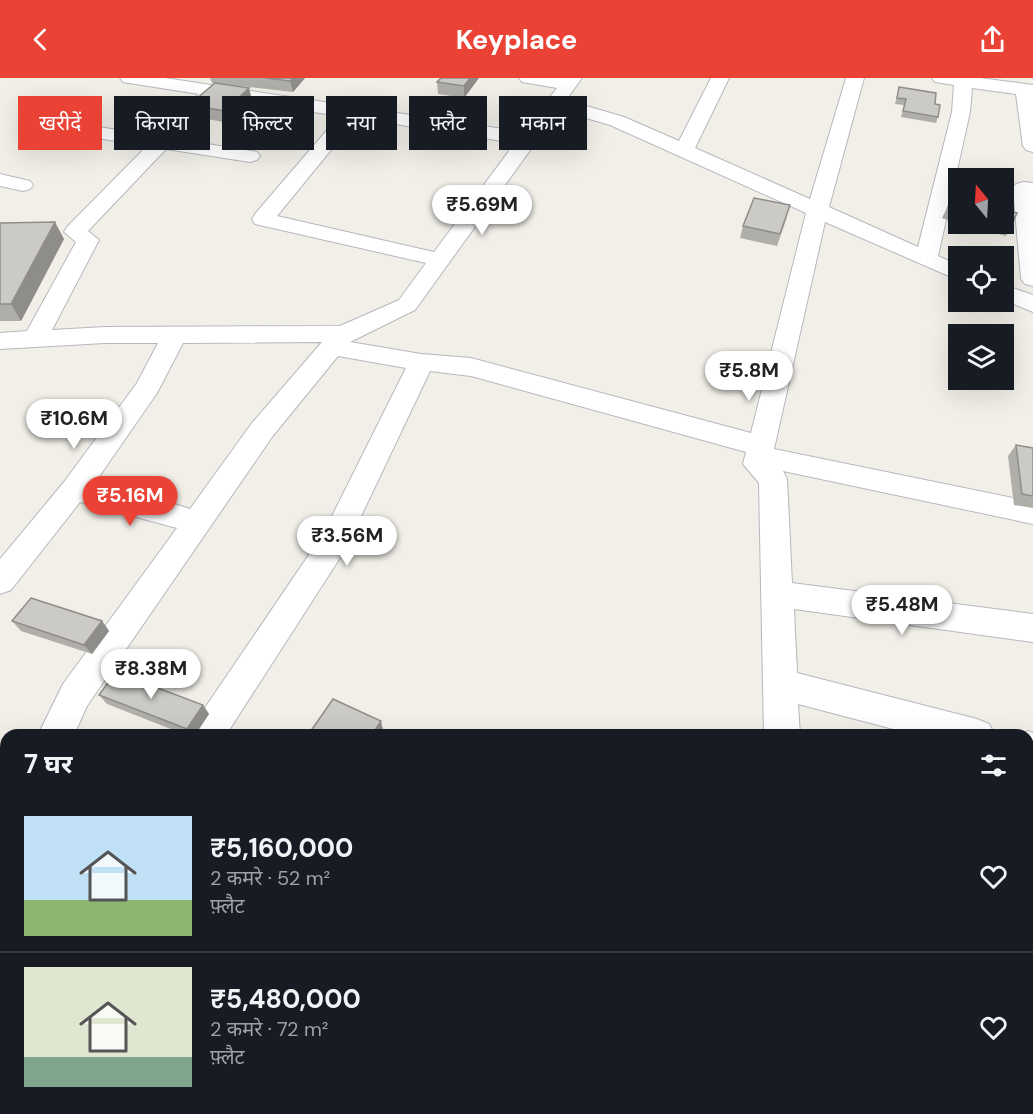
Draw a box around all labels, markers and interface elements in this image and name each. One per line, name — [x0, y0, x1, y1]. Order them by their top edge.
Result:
text: Keyplace — [456, 22, 577, 57]
icon: back — [24, 23, 57, 56]
icon: share — [976, 23, 1009, 56]
chip: खरीदें — [18, 96, 102, 150]
chip: किराया — [114, 96, 210, 150]
chip: फ़िल्टर — [222, 96, 314, 150]
chip: नया — [326, 96, 397, 150]
chip: फ़्लैट — [409, 96, 487, 150]
chip: मकान — [499, 96, 587, 150]
north arrow — [948, 168, 1014, 234]
map controls — [948, 168, 1014, 390]
pin: ₹5.69M — [433, 185, 531, 236]
text: ₹5.69M — [446, 191, 518, 217]
button: locate — [948, 246, 1014, 312]
button: layers — [948, 324, 1014, 390]
pin: ₹5.8M — [707, 351, 791, 402]
text: ₹5.8M — [719, 357, 779, 383]
pin: ₹10.6M — [25, 399, 123, 450]
text: ₹10.6M — [40, 405, 108, 431]
pin: ₹5.16M — [81, 476, 179, 527]
text: ₹5.16M — [97, 482, 163, 508]
pin: ₹3.56M — [298, 516, 396, 567]
text: ₹3.56M — [311, 522, 383, 548]
pin: ₹5.48M — [853, 585, 951, 636]
text: ₹5.48M — [865, 591, 939, 617]
pin: ₹8.38M — [102, 649, 200, 700]
text: ₹8.38M — [115, 655, 187, 681]
text: 7 घर — [24, 747, 72, 781]
icon: filters — [977, 749, 1010, 782]
text: ₹5,160,000 — [210, 831, 353, 865]
icon: home — [72, 840, 144, 912]
icon: heart — [977, 860, 1010, 893]
text: 2 कमरे · 52 m² — [210, 865, 330, 891]
text: फ़्लैट — [210, 893, 245, 919]
text: ₹5,480,000 — [210, 982, 361, 1016]
icon: home — [72, 991, 144, 1063]
icon: heart — [977, 1011, 1010, 1044]
text: 2 कमरे · 72 m² — [210, 1016, 328, 1042]
text: फ़्लैट — [210, 1044, 245, 1070]

